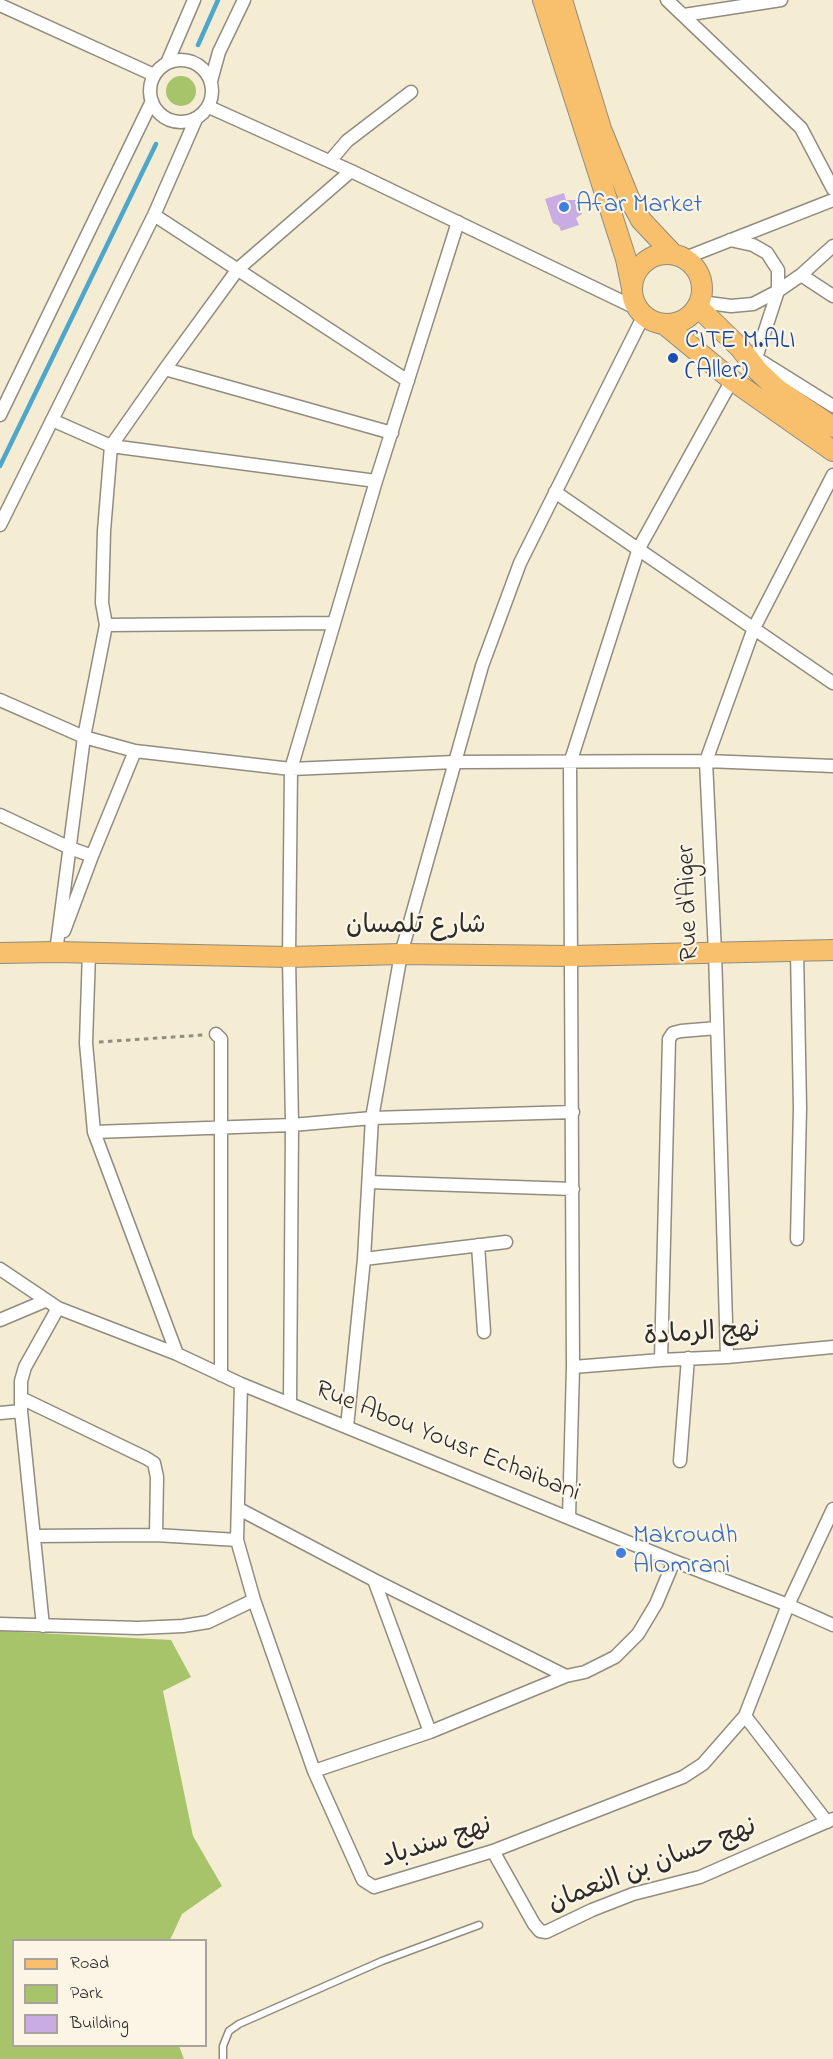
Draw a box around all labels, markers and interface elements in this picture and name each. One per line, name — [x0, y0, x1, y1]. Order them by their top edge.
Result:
place label: Afar Market — [576, 191, 702, 223]
marker: Afar Market — [557, 200, 571, 214]
place label: CITE M.ALI (Aller) — [685, 327, 795, 388]
marker: CITE M.ALI (Aller) — [666, 351, 680, 365]
street label: Rue d'Aiger — [672, 844, 708, 962]
street label: شارع تلمسان — [346, 912, 486, 944]
street label: نهج الرمادة — [643, 1315, 761, 1355]
street label: Rue Abou Yousr Echaibani — [310, 1376, 584, 1510]
place label: Makroudh AlOmrani — [633, 1522, 738, 1583]
marker: Makroudh AlOmrani — [614, 1546, 628, 1560]
street label: نهج سندباد — [378, 1811, 496, 1877]
street label: نهج حسان بن النعمان — [544, 1813, 762, 1921]
legend — [12, 1939, 207, 2047]
text: Road — [70, 1951, 109, 1977]
text: Park — [70, 1981, 103, 2007]
text: Building — [70, 2011, 129, 2037]

